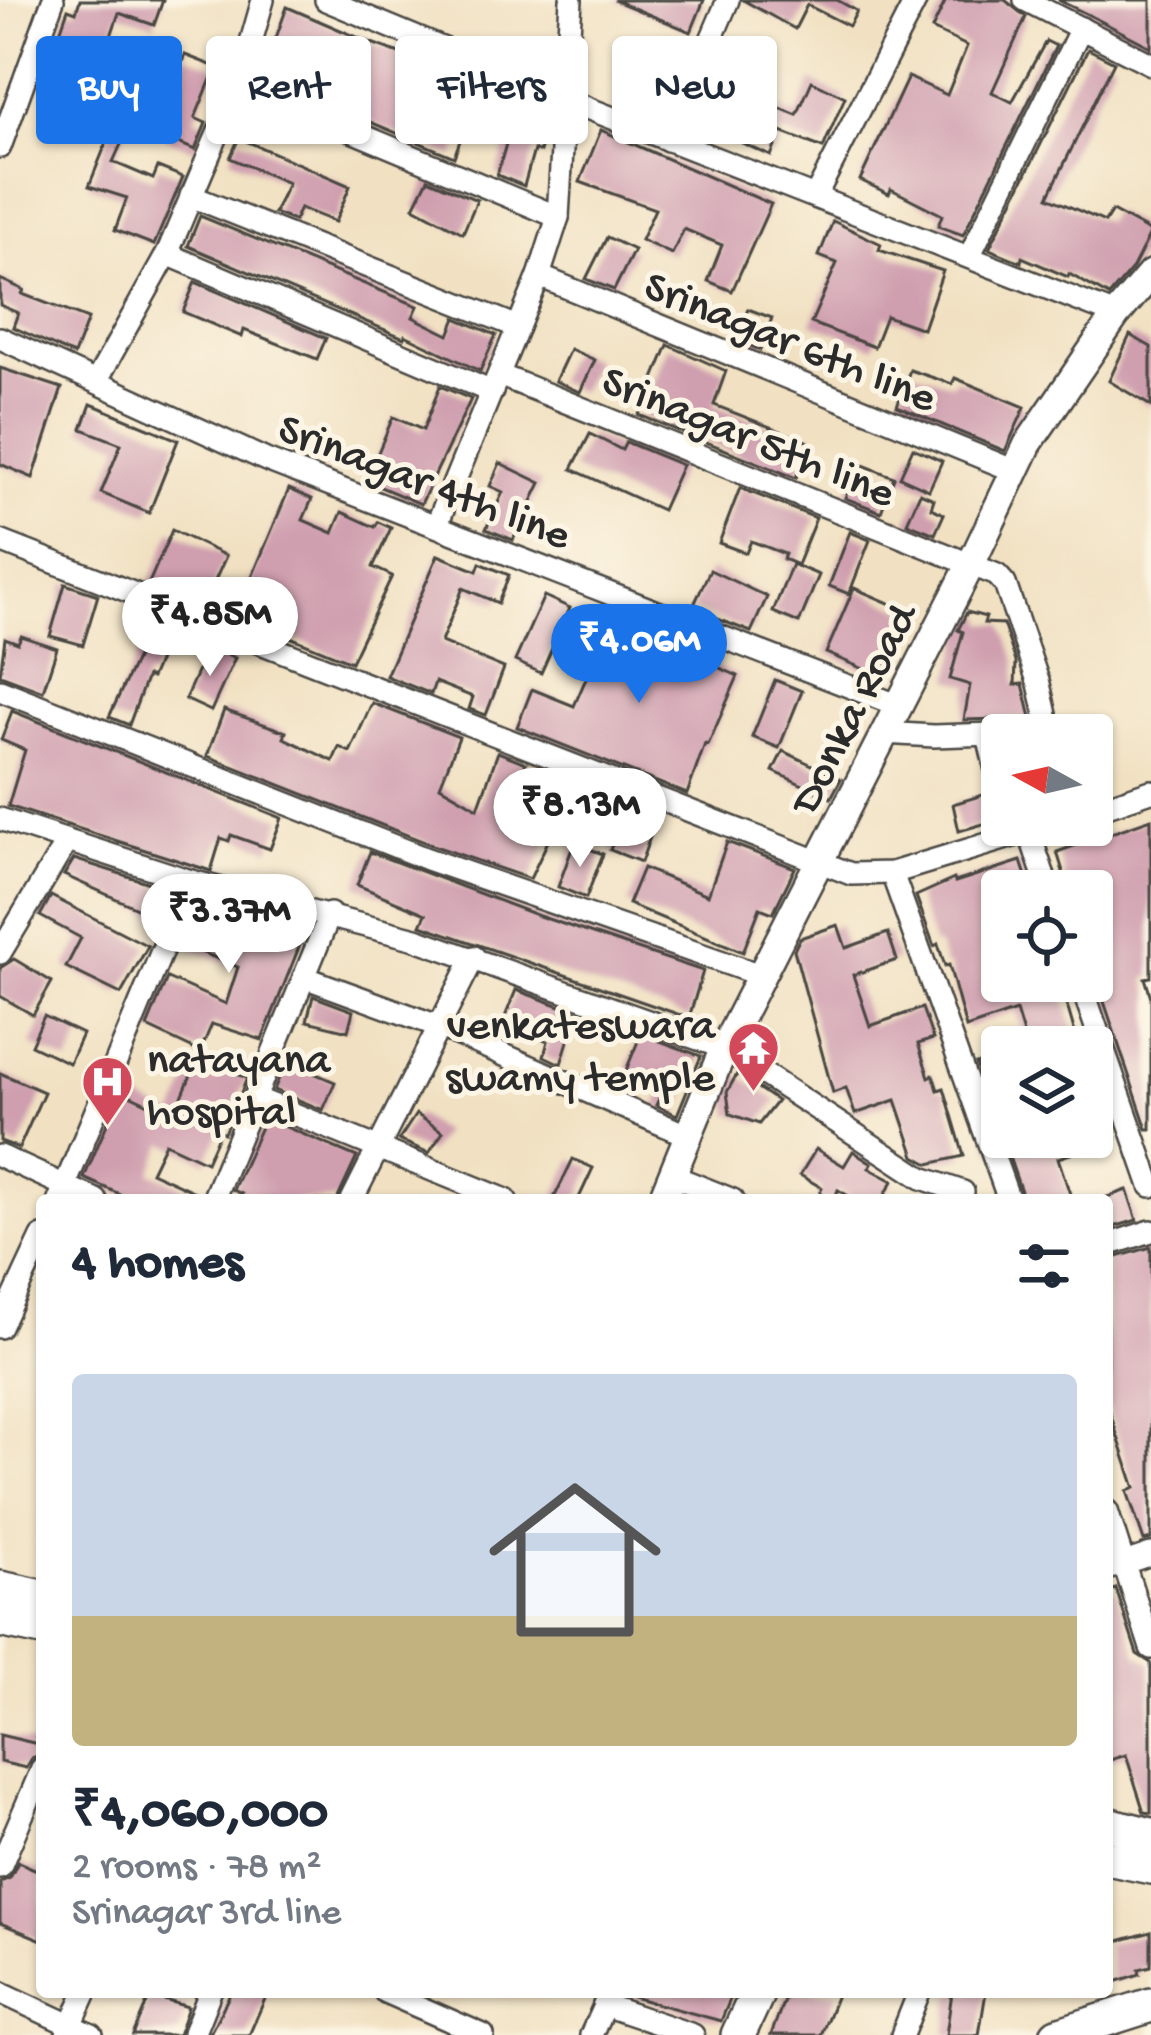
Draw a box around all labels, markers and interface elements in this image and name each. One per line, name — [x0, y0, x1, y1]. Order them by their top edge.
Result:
chip: Buy — [36, 36, 182, 144]
chip: Rent — [206, 36, 371, 144]
chip: Filters — [395, 36, 588, 144]
chip: New — [612, 36, 777, 144]
street label: Srinagar 6th line — [635, 262, 944, 428]
street label: Srinagar 5th line — [593, 357, 902, 523]
street label: Srinagar 4th line — [270, 405, 578, 565]
pin: ₹4.85M — [112, 577, 308, 679]
text: ₹4.85M — [149, 593, 271, 639]
street label: Donka Road — [780, 594, 934, 827]
pin: ₹4.06M — [541, 604, 737, 706]
text: ₹4.06M — [578, 620, 700, 666]
north arrow — [981, 714, 1113, 846]
map controls — [981, 714, 1113, 1158]
pin: ₹8.13M — [482, 768, 678, 870]
text: ₹8.13M — [521, 784, 639, 830]
button: locate — [981, 870, 1113, 1002]
pin: ₹3.37M — [131, 874, 327, 976]
text: ₹3.37M — [168, 890, 290, 936]
place label: venkateswara swamy temple — [445, 1002, 717, 1107]
temple icon: venkateswara swamy temple — [726, 1019, 782, 1093]
button: layers — [981, 1026, 1113, 1158]
place label: natayana hospital — [147, 1036, 332, 1141]
hospital icon: natayana hospital — [80, 1053, 136, 1127]
icon: filters — [1011, 1233, 1077, 1299]
text: 4 homes — [72, 1236, 243, 1296]
icon: home — [467, 1452, 683, 1668]
text: ₹4,060,000 — [72, 1786, 328, 1846]
text: 2 rooms · 78 m² — [72, 1846, 321, 1892]
text: Srinagar 3rd line — [72, 1892, 341, 1938]

